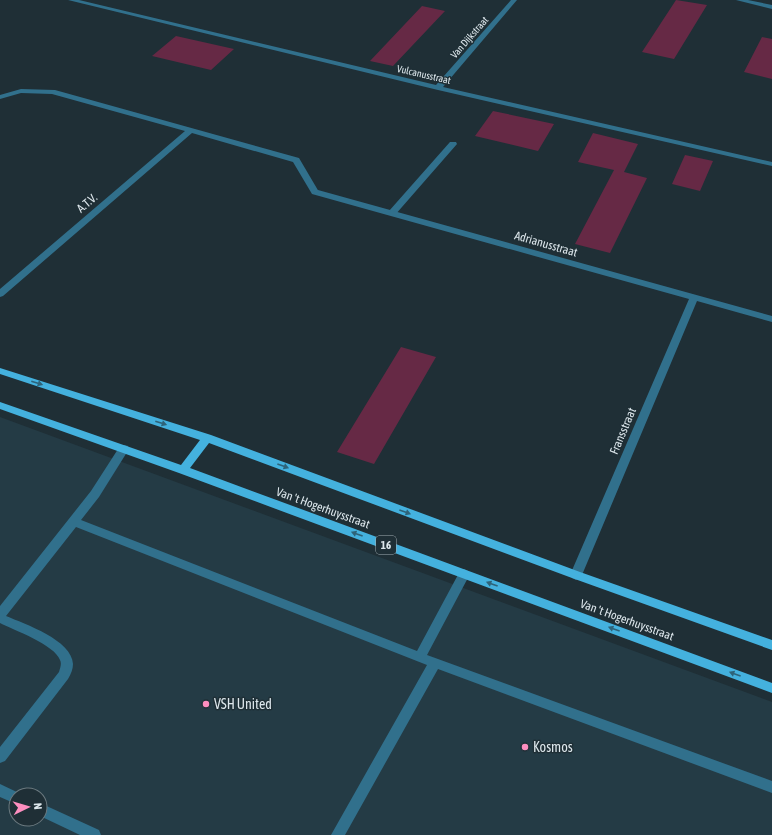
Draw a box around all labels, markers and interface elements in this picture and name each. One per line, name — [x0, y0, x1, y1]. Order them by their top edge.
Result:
street label: Van Dijkstraat — [448, 14, 490, 60]
street label: Vulcanusstraat — [396, 63, 452, 86]
street label: A.T.V. — [74, 190, 100, 216]
street label: Adrianusstraat — [513, 228, 580, 260]
one-way arrow — [31, 380, 43, 386]
street label: Fransstraat — [607, 405, 639, 456]
one-way arrow — [155, 420, 167, 426]
one-way arrow — [278, 464, 290, 470]
street label: Van 't Hogerhuysstraat — [274, 485, 372, 532]
one-way arrow — [399, 509, 411, 515]
one-way arrow — [350, 531, 362, 537]
road number: 16 — [376, 536, 396, 554]
one-way arrow — [485, 581, 497, 587]
street label: Van 't Hogerhuysstraat — [578, 597, 676, 644]
one-way arrow — [607, 626, 619, 632]
one-way arrow — [729, 671, 741, 677]
place label: VSH United — [214, 696, 272, 712]
marker: VSH United — [201, 699, 211, 709]
place label: Kosmos — [533, 739, 573, 755]
marker: Kosmos — [520, 742, 530, 752]
north arrow — [8, 787, 48, 827]
text: N — [32, 802, 44, 810]

